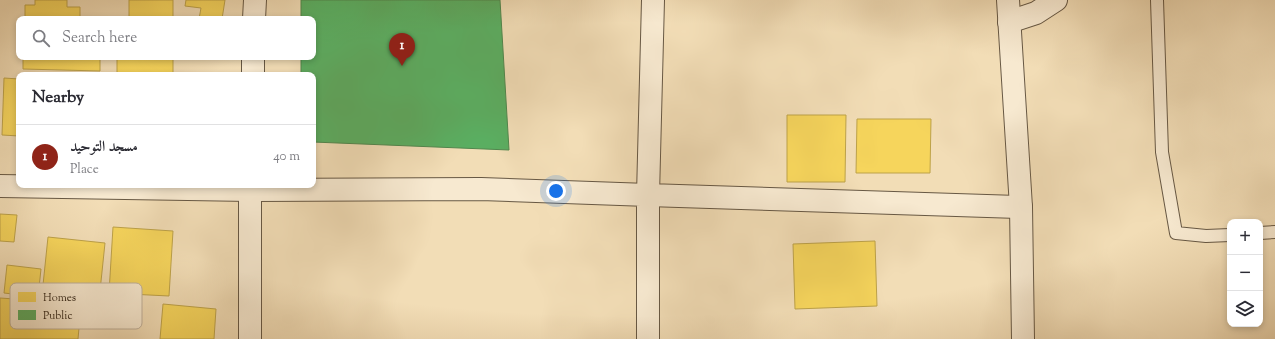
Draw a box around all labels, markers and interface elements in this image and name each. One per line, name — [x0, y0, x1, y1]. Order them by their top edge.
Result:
search box — [16, 16, 316, 60]
icon: search — [30, 27, 52, 49]
text: Search here — [62, 28, 137, 49]
pin: 1 — [389, 33, 415, 66]
text: Nearby — [32, 86, 84, 110]
text: مسجد التوحيد — [70, 137, 138, 158]
text: 1 — [43, 148, 47, 166]
text: 40 m — [273, 148, 300, 166]
text: Place — [70, 161, 99, 179]
your location — [546, 181, 566, 201]
map controls — [1227, 219, 1263, 327]
button: + — [1227, 219, 1263, 255]
button: − — [1227, 255, 1263, 291]
legend — [10, 283, 142, 329]
text: Homes — [43, 290, 76, 306]
button: layers — [1227, 291, 1263, 327]
text: Public — [43, 308, 72, 324]

